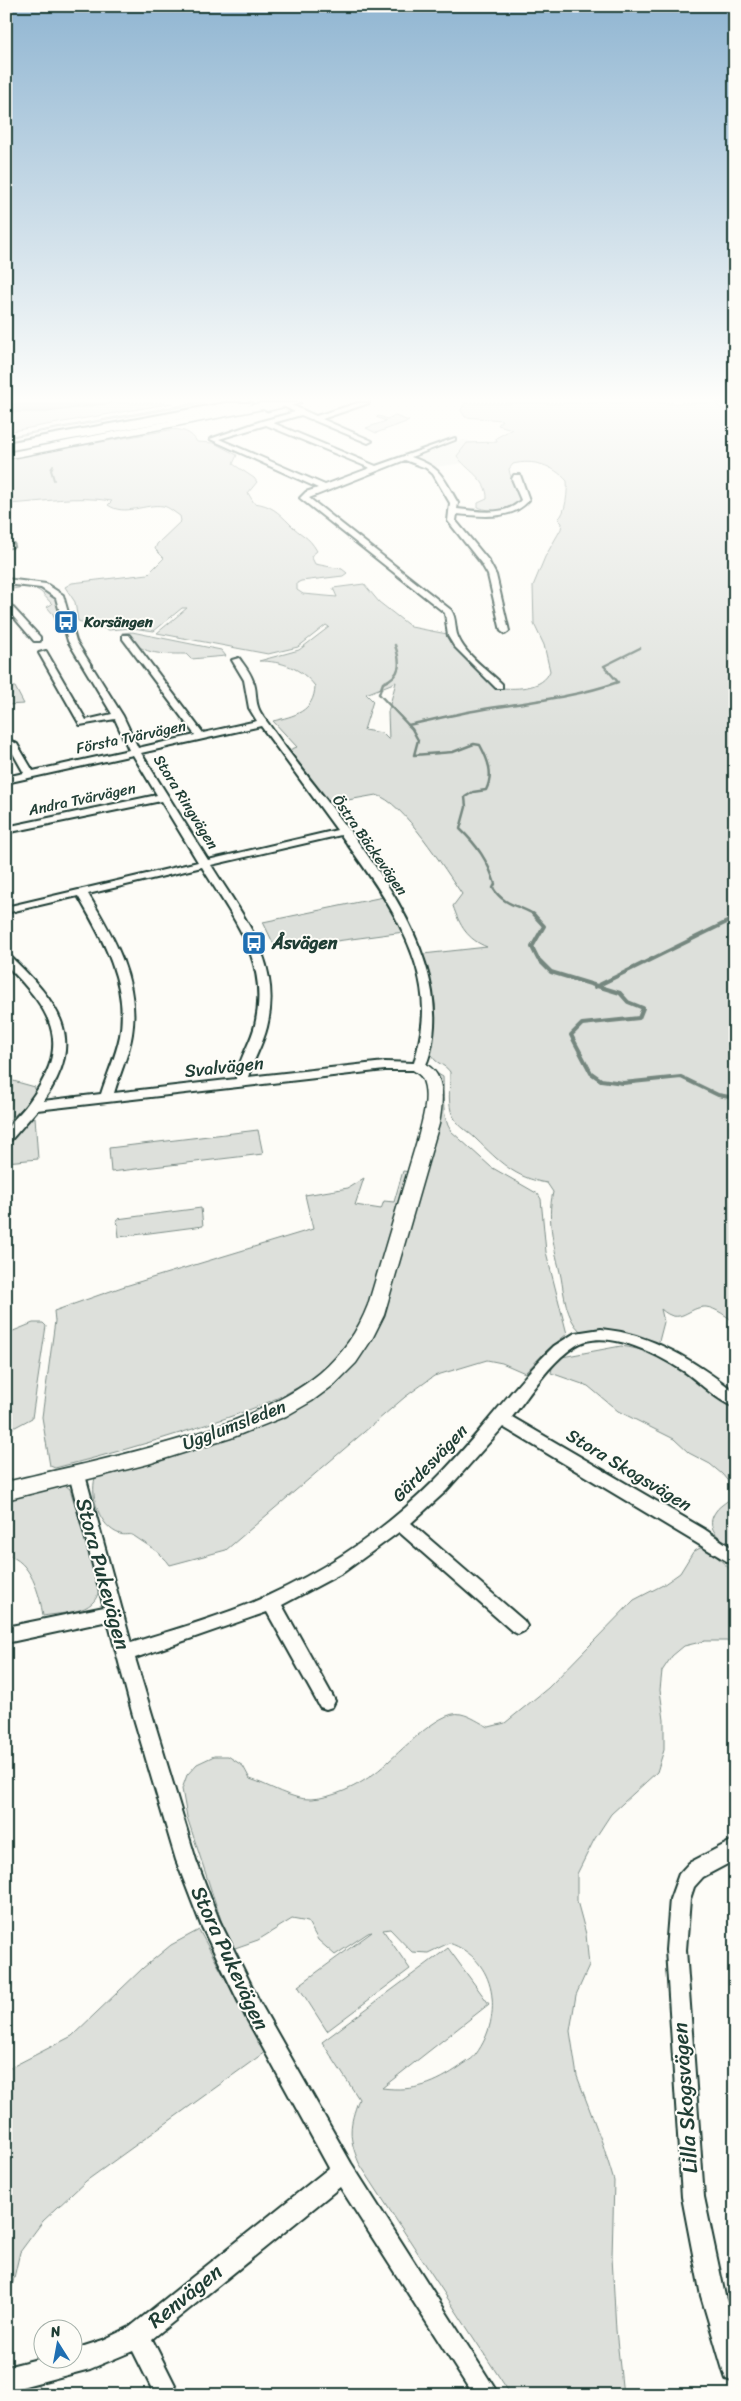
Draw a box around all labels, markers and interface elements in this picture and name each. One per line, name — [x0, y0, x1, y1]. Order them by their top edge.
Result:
bus stop icon: Korsängen — [53, 609, 79, 635]
place label: Korsängen — [83, 609, 154, 635]
street label: Första Tvärvägen — [74, 713, 188, 761]
street label: Stora Ringvägen — [146, 749, 226, 855]
street label: Andra Tvärvägen — [25, 775, 138, 823]
street label: Östra Bäckevägen — [325, 789, 415, 901]
place label: Åsvägen — [271, 927, 338, 959]
bus stop icon: Åsvägen — [241, 930, 267, 956]
street label: Svalvägen — [183, 1047, 265, 1087]
street label: Ugglumsleden — [177, 1390, 291, 1460]
street label: Gärdesvägen — [384, 1416, 476, 1510]
street label: Stora Skogsvägen — [560, 1420, 698, 1520]
street label: Stora Pukevägen — [64, 1494, 142, 1654]
street label: Stora Pukevägen — [180, 1879, 280, 2037]
street label: Lilla Skogsvägen — [661, 2021, 709, 2175]
street label: Renvägen — [139, 2254, 231, 2338]
north arrow — [32, 2318, 82, 2368]
text: N — [47, 2318, 63, 2345]

